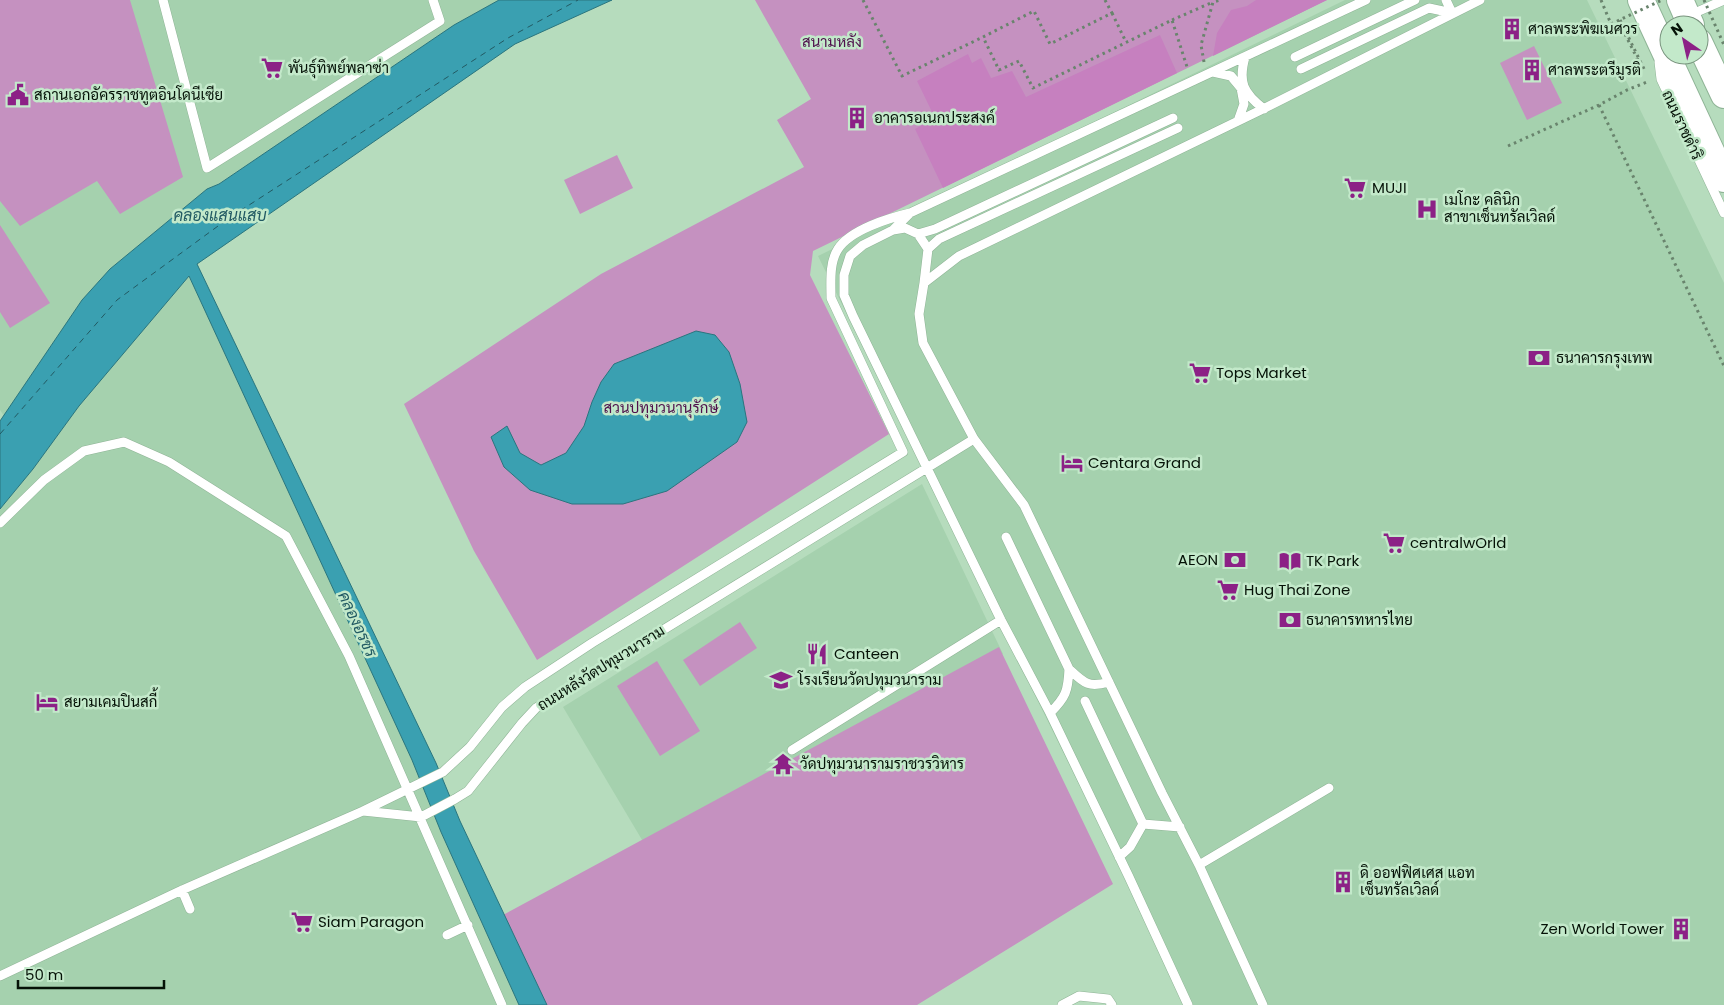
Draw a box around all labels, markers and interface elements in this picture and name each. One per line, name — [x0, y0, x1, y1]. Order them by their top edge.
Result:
north arrow — [1659, 15, 1709, 65]
building icon: ศาลพระพิฆเนศวร — [1499, 16, 1525, 42]
place label: ศาลพระพิฆเนศวร — [1528, 18, 1638, 39]
text: N — [1667, 18, 1687, 40]
park label: สนามหลัง — [802, 31, 862, 52]
supermarket icon: พันธุ์ทิพย์พลาซ่า — [259, 55, 285, 81]
place label: พันธุ์ทิพย์พลาซ่า — [288, 57, 389, 79]
building icon: ศาลพระตรีมูรติ — [1519, 57, 1545, 83]
place label: ศาลพระตรีมูรติ — [1548, 59, 1641, 80]
public building icon: สถานเอกอัครราชทูตอินโดนีเซีย — [5, 82, 31, 108]
place label: สถานเอกอัครราชทูตอินโดนีเซีย — [34, 84, 223, 105]
street label: ถนนราชดำริ — [1657, 86, 1708, 163]
building icon: อาคารอเนกประสงค์ — [844, 105, 870, 131]
place label: อาคารอเนกประสงค์ — [874, 107, 995, 128]
supermarket icon: MUJI — [1342, 175, 1368, 201]
place label: MUJI — [1372, 177, 1407, 198]
place label: เมโกะ คลินิก สาขาเซ็นทรัลเวิลด์ — [1444, 189, 1555, 227]
hospital icon: เมโกะ คลินิก สาขาเซ็นทรัลเวิลด์ — [1414, 196, 1440, 222]
water label: คลองแสนแสบ — [173, 204, 267, 227]
bank icon: ธนาคารกรุงเทพ — [1526, 345, 1552, 371]
place label: ธนาคารกรุงเทพ — [1556, 347, 1653, 369]
supermarket icon: Tops Market — [1187, 360, 1213, 386]
place label: Tops Market — [1216, 362, 1307, 383]
park label: สวนปทุมวนานุรักษ์ — [604, 397, 719, 419]
hotel icon: Centara Grand — [1059, 450, 1085, 476]
place label: Centara Grand — [1088, 452, 1201, 473]
supermarket icon: centralwOrld — [1381, 530, 1407, 556]
place label: centralwOrld — [1410, 532, 1506, 553]
bank icon: AEON — [1222, 547, 1248, 573]
library icon: TK Park — [1277, 548, 1303, 574]
place label: AEON — [1178, 549, 1218, 570]
place label: TK Park — [1306, 550, 1360, 571]
supermarket icon: Hug Thai Zone — [1215, 577, 1241, 603]
place label: Hug Thai Zone — [1244, 579, 1350, 600]
water label: คลองอรชร — [332, 588, 383, 662]
bank icon: ธนาคารทหารไทย — [1277, 607, 1303, 633]
place label: ธนาคารทหารไทย — [1306, 609, 1413, 630]
street label: ถนนหลังวัดปทุมวนาราม — [533, 620, 669, 716]
restaurant icon: Canteen — [804, 641, 830, 667]
place label: Canteen — [834, 643, 899, 664]
school or university icon: โรงเรียนวัดปทุมวนาราม — [768, 667, 794, 693]
place label: โรงเรียนวัดปทุมวนาราม — [797, 669, 942, 691]
place label: สยามเคมปินสกี้ — [64, 687, 158, 712]
hotel icon: สยามเคมปินสกี้ — [34, 689, 60, 715]
temple icon: วัดปทุมวนารามราชวรวิหาร — [770, 751, 796, 777]
place label: วัดปทุมวนารามราชวรวิหาร — [800, 753, 964, 775]
place label: ดิ ออฟฟิศเศส แอท เซ็นทรัลเวิลด์ — [1360, 862, 1475, 900]
building icon: ดิ ออฟฟิศเศส แอท เซ็นทรัลเวิลด์ — [1330, 869, 1356, 895]
supermarket icon: Siam Paragon — [289, 909, 315, 935]
place label: Siam Paragon — [318, 911, 424, 932]
building icon: Zen World Tower — [1668, 916, 1694, 942]
place label: Zen World Tower — [1540, 918, 1664, 939]
scale bar — [18, 958, 164, 990]
text: 50 m — [25, 964, 63, 985]

